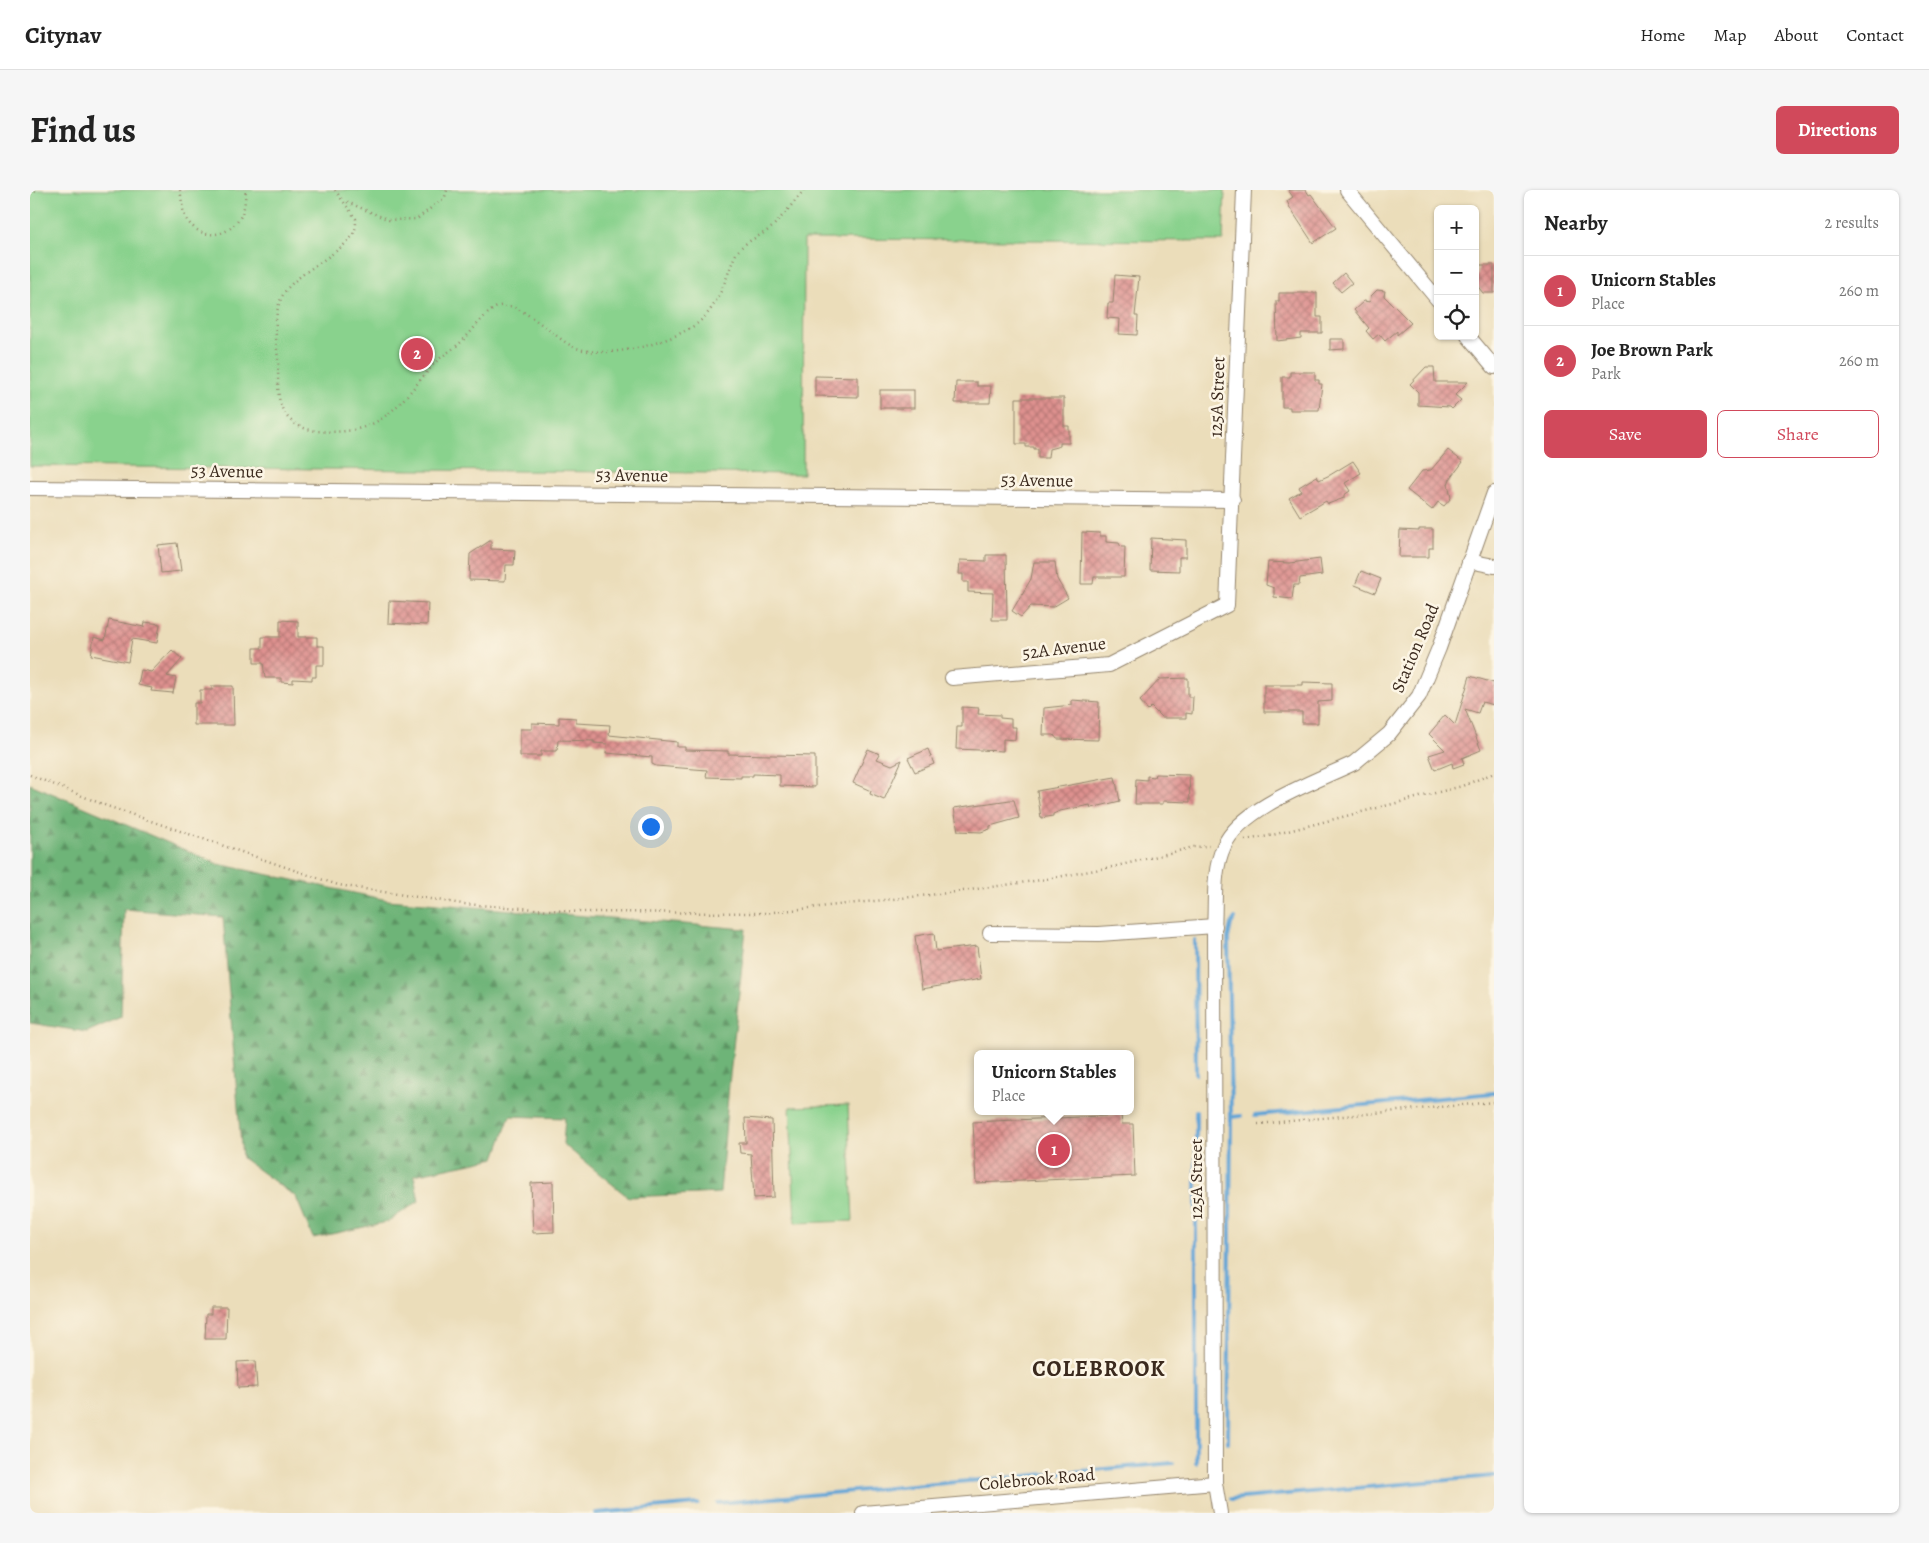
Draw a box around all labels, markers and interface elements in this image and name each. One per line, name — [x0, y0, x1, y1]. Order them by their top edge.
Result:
text: Citynav — [25, 19, 101, 51]
text: Home — [1640, 23, 1685, 47]
text: Map — [1713, 23, 1746, 47]
text: About — [1774, 23, 1818, 47]
text: Contact — [1846, 23, 1904, 47]
text: Find us — [30, 106, 136, 154]
button: Directions — [1776, 106, 1899, 154]
map controls — [1434, 205, 1479, 340]
button: + — [1434, 205, 1479, 250]
text: Nearby — [1544, 209, 1607, 237]
text: 2 results — [1824, 212, 1879, 234]
button: − — [1434, 250, 1479, 295]
text: Unicorn Stables — [1591, 267, 1716, 293]
text: 1 — [1557, 280, 1563, 302]
text: 260 m — [1839, 280, 1879, 302]
text: Place — [1591, 293, 1625, 315]
button: locate — [1434, 295, 1479, 340]
pin: 2 — [401, 335, 433, 373]
text: Joe Brown Park — [1591, 337, 1713, 363]
text: 2 — [1556, 350, 1564, 372]
text: 260 m — [1839, 350, 1879, 372]
street label: 125A Street — [1204, 356, 1230, 438]
text: Park — [1591, 363, 1621, 385]
button: Save — [1544, 410, 1707, 458]
button: Share — [1717, 410, 1879, 458]
street label: 53 Avenue — [191, 458, 263, 484]
street label: 53 Avenue — [596, 462, 668, 488]
street label: 53 Avenue — [1001, 467, 1073, 493]
street label: Station Road — [1385, 599, 1445, 696]
street label: 52A Avenue — [1021, 631, 1107, 665]
your location — [638, 814, 664, 840]
popup — [974, 1050, 1134, 1115]
text: Unicorn Stables — [992, 1059, 1116, 1085]
text: Place — [992, 1085, 1025, 1107]
pin: 1 — [1038, 1131, 1070, 1169]
street label: 125A Street — [1184, 1139, 1208, 1219]
district label: COLEBROOK — [1032, 1354, 1166, 1384]
street label: Colebrook Road — [978, 1462, 1096, 1496]

